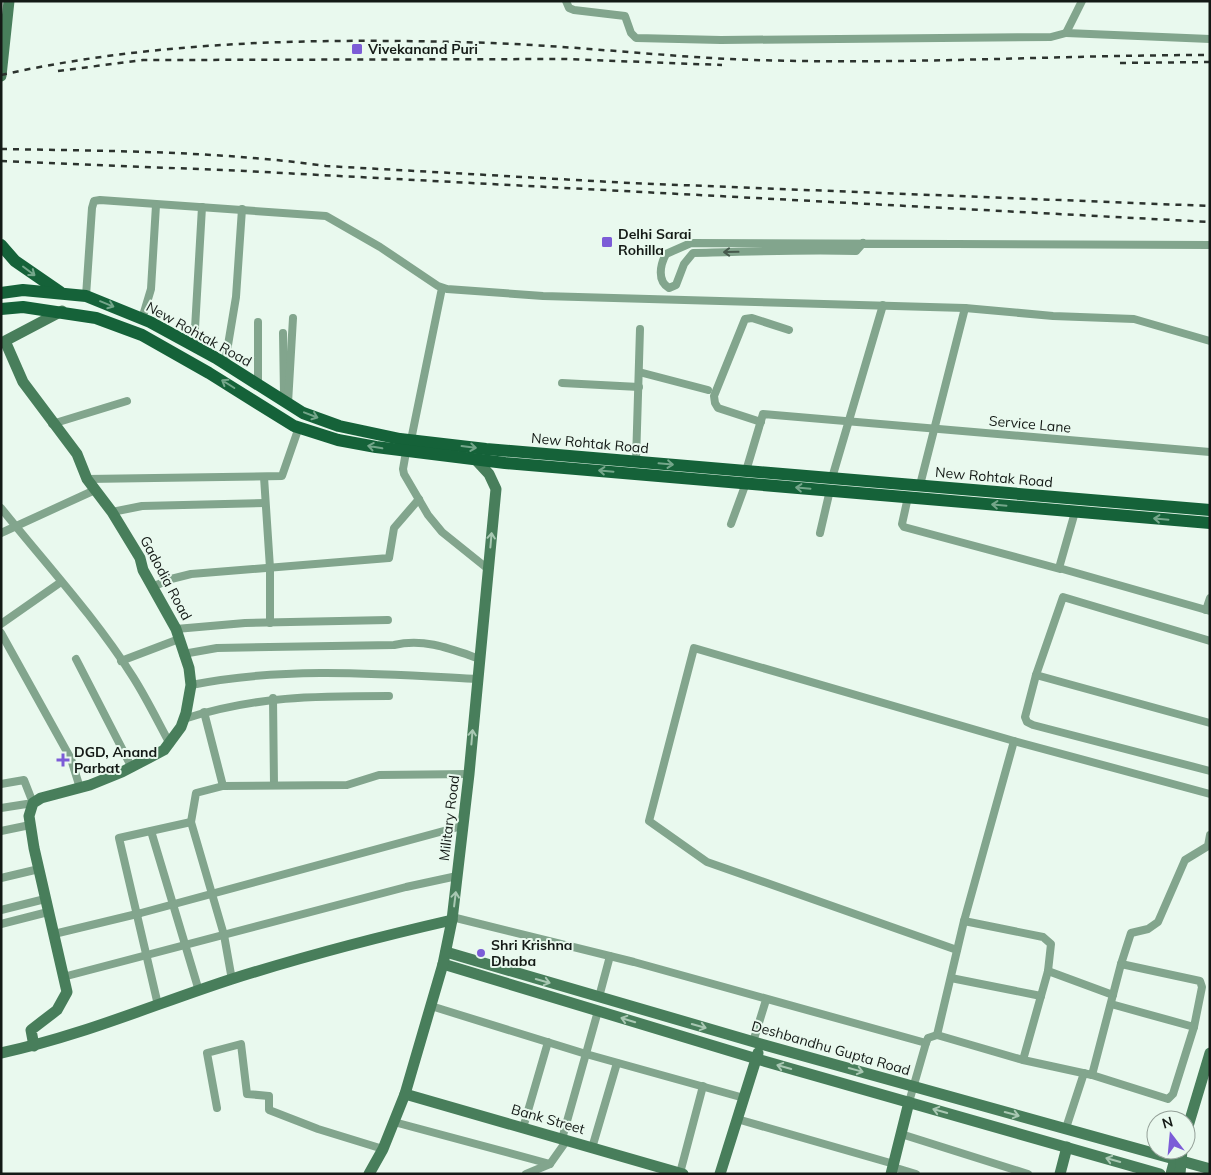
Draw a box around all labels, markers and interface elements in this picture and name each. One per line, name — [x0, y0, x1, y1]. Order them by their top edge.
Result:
place label: Vivekanand Puri — [367, 40, 478, 58]
marker: Vivekanand Puri — [350, 42, 364, 56]
place label: Delhi Sarai Rohilla — [618, 225, 691, 259]
marker: Delhi Sarai Rohilla — [600, 235, 614, 249]
one-way arrow — [723, 248, 739, 257]
one-way arrow — [22, 265, 35, 276]
street label: New Rohtak Road — [143, 298, 255, 370]
one-way arrow — [99, 300, 114, 310]
one-way arrow — [221, 379, 235, 389]
one-way arrow — [303, 411, 318, 420]
street label: Service Lane — [988, 411, 1072, 437]
street label: New Rohtak Road — [530, 429, 650, 457]
one-way arrow — [368, 442, 384, 452]
one-way arrow — [461, 442, 477, 452]
one-way arrow — [658, 459, 674, 469]
street label: New Rohtak Road — [934, 463, 1054, 491]
one-way arrow — [598, 467, 614, 476]
one-way arrow — [795, 483, 811, 493]
one-way arrow — [992, 500, 1008, 510]
one-way arrow — [1153, 514, 1169, 524]
street label: Gadodia Road — [136, 533, 196, 623]
one-way arrow — [486, 533, 496, 549]
one-way arrow — [468, 729, 477, 745]
place label: DGD, Anand Parbat — [74, 743, 157, 777]
marker: DGD, Anand Parbat — [56, 753, 70, 767]
street label: Military Road — [435, 774, 463, 862]
one-way arrow — [450, 891, 460, 907]
place label: Shri Krishna Dhaba — [491, 936, 573, 970]
marker: Shri Krishna Dhaba — [475, 947, 487, 959]
one-way arrow — [535, 976, 551, 986]
one-way arrow — [620, 1015, 636, 1025]
street label: Deshbandhu Gupta Road — [749, 1017, 913, 1079]
one-way arrow — [691, 1022, 707, 1032]
one-way arrow — [776, 1062, 792, 1071]
one-way arrow — [847, 1066, 863, 1076]
street label: Bank Street — [509, 1100, 587, 1138]
one-way arrow — [932, 1106, 948, 1116]
one-way arrow — [1004, 1109, 1020, 1119]
north arrow — [1146, 1110, 1196, 1160]
text: N — [1160, 1112, 1175, 1133]
one-way arrow — [1106, 1155, 1122, 1165]

